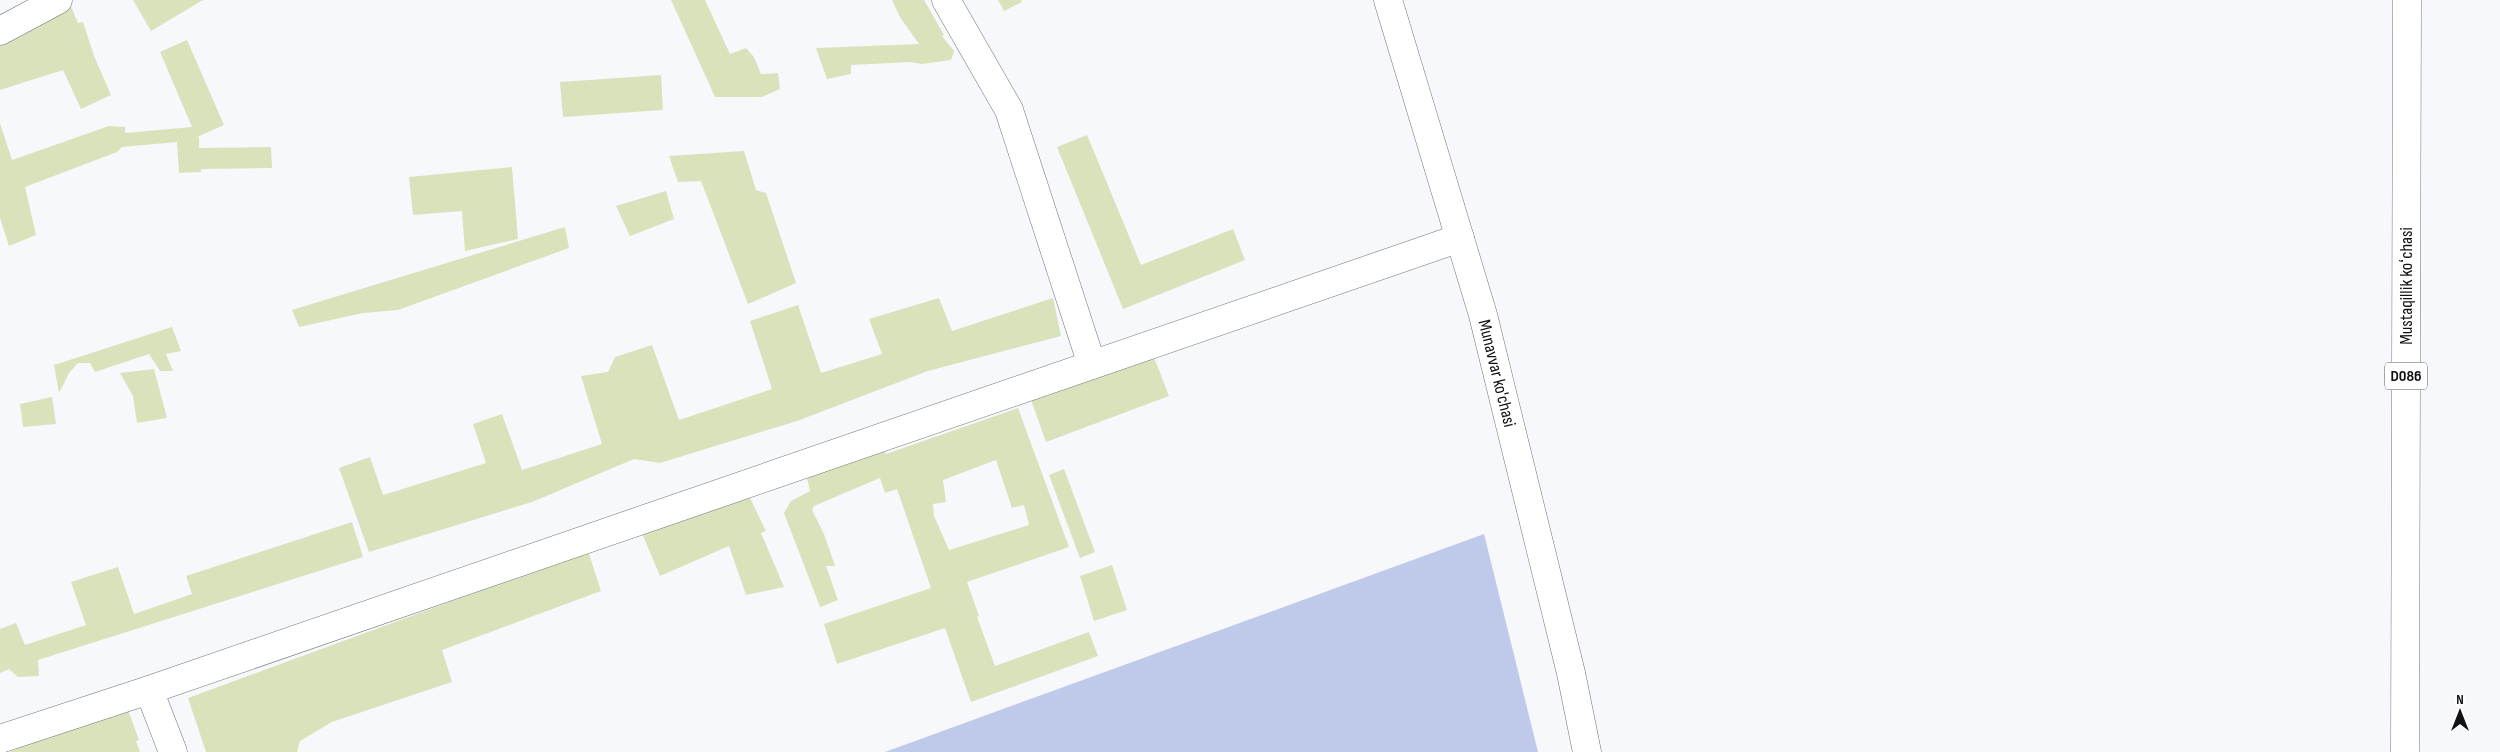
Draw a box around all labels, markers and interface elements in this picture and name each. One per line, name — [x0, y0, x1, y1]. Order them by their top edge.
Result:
street label: Mustaqillik koʻchasi — [2396, 227, 2417, 345]
street label: Munavvar ko'chasi — [1474, 317, 1521, 429]
road number: D086 — [2385, 362, 2427, 390]
north arrow — [2435, 687, 2485, 737]
text: N — [2456, 691, 2464, 708]

